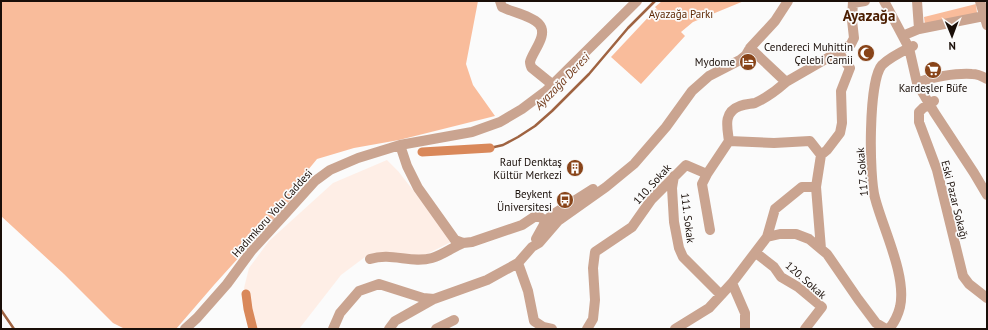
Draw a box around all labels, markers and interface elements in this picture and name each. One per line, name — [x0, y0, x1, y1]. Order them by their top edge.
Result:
district label: Ayazağa — [843, 6, 895, 25]
park label: Ayazağa Parkı — [649, 7, 713, 21]
north arrow — [932, 16, 972, 56]
text: N — [948, 39, 956, 53]
place label: Cendereci Muhittin Çelebi Camii — [764, 40, 853, 67]
mosque icon: Cendereci Muhittin Çelebi Camii — [856, 43, 876, 63]
water label: Ayazağa Deresi — [530, 49, 594, 113]
hotel icon: Mydome — [738, 52, 758, 72]
place label: Mydome — [695, 55, 735, 69]
supermarket icon: Kardeşler Büfe — [923, 60, 943, 80]
place label: Kardeşler Büfe — [899, 81, 968, 95]
street label: 117. Sokak — [853, 146, 871, 197]
place label: Rauf Denktaş Kültür Merkezi — [493, 155, 562, 182]
building icon: Rauf Denktaş Kültür Merkezi — [565, 158, 585, 178]
street label: Eski Pazar Sokağı — [938, 159, 972, 241]
street label: 110. Sokak — [630, 160, 674, 207]
street label: Hadımkoru Yolu Caddesi — [229, 166, 315, 260]
place label: Beykent Üniversitesi — [497, 187, 552, 214]
bus stop icon: Beykent Üniversitesi — [555, 190, 575, 210]
street label: 111. Sokak — [678, 192, 698, 244]
street label: 120. Sokak — [782, 258, 830, 302]

